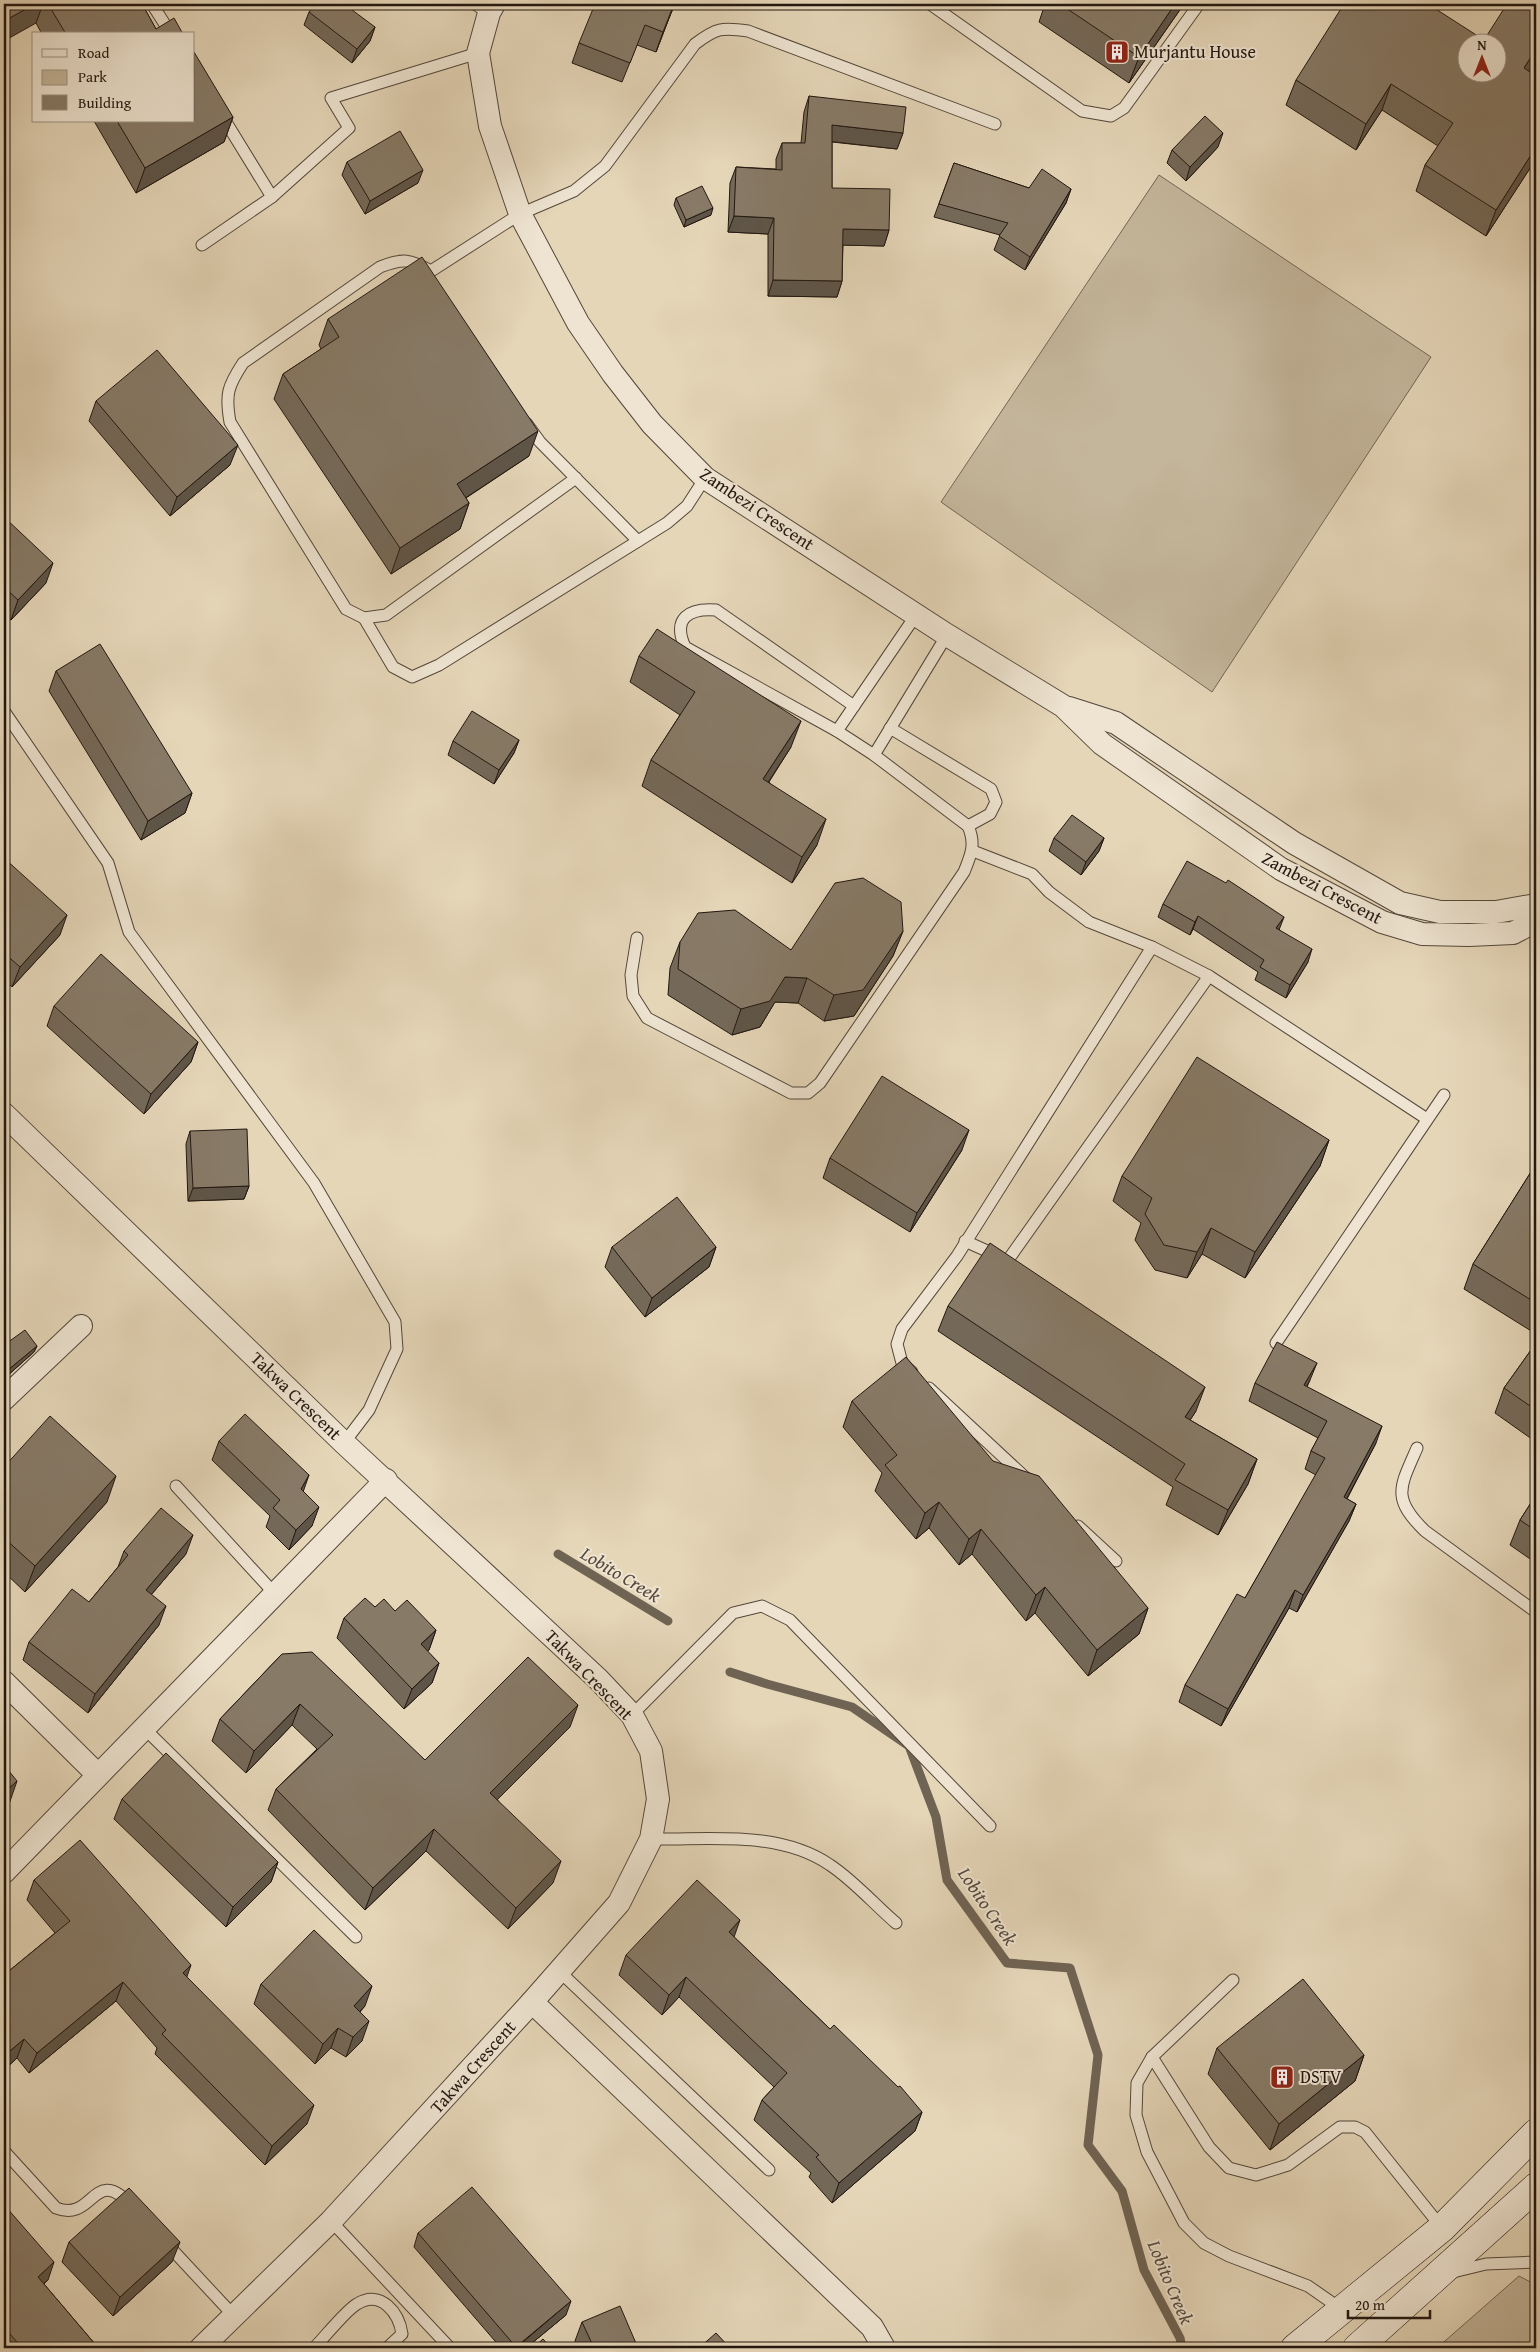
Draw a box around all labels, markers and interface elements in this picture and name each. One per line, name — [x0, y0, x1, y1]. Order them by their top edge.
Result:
legend — [32, 32, 195, 122]
north arrow — [1458, 32, 1508, 82]
text: N — [1477, 35, 1487, 55]
place label: Murjantu House — [1134, 38, 1256, 65]
building icon: Murjantu House — [1104, 39, 1130, 65]
text: Road — [78, 42, 109, 63]
text: Park — [78, 66, 107, 87]
text: Building — [78, 92, 132, 113]
street label: Zambezi Crescent — [695, 460, 820, 557]
street label: Zambezi Crescent — [1257, 844, 1388, 931]
street label: Takwa Crescent — [245, 1345, 348, 1447]
water label: Lobito Creek — [575, 1539, 667, 1609]
street label: Takwa Crescent — [539, 1623, 640, 1727]
water label: Lobito Creek — [951, 1861, 1025, 1951]
street label: Takwa Crescent — [423, 2014, 522, 2119]
place label: DSTV — [1300, 2063, 1342, 2090]
building icon: DSTV — [1269, 2064, 1295, 2090]
water label: Lobito Creek — [1140, 2235, 1201, 2329]
scale bar — [1348, 2287, 1430, 2319]
text: 20 m — [1355, 2294, 1386, 2315]

